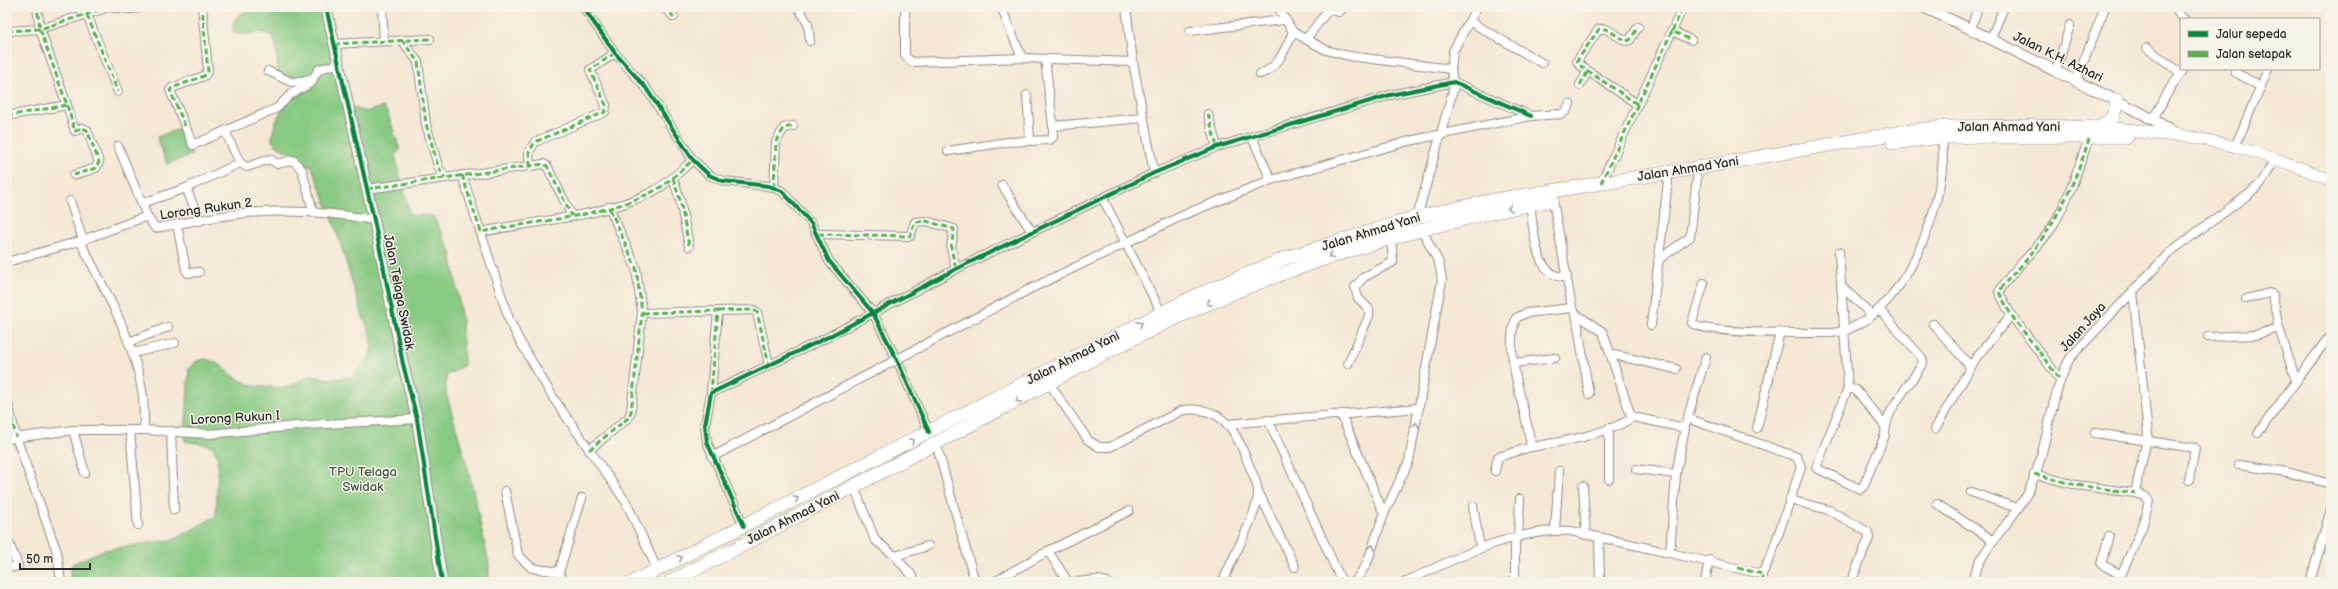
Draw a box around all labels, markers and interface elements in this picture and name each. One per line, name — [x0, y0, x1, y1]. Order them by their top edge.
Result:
legend — [2180, 18, 2320, 70]
text: Jalur sepeda — [2216, 27, 2287, 42]
street label: Jalan K.H. Azhari — [2010, 28, 2106, 86]
text: Jalan setapak — [2216, 47, 2291, 62]
street label: Jalan Ahmad Yani — [1958, 119, 2060, 135]
street label: Jalan Ahmad Yani — [1636, 153, 1740, 185]
street label: Lorong Rukun 2 — [159, 195, 254, 223]
one-way arrow — [1507, 203, 1513, 211]
street label: Jalan Ahmad Yani — [1320, 209, 1422, 255]
street label: Jalan Telaga Swidak — [380, 233, 418, 352]
one-way arrow — [1327, 252, 1334, 260]
one-way arrow — [1206, 298, 1214, 306]
street label: Jalan Jaya — [2057, 299, 2109, 355]
one-way arrow — [1136, 321, 1143, 328]
street label: Jalan Ahmad Yani — [1024, 328, 1122, 388]
one-way arrow — [1015, 395, 1022, 402]
street label: Lorong Rukun I — [190, 408, 280, 428]
one-way arrow — [1411, 422, 1419, 429]
one-way arrow — [908, 438, 915, 445]
park label: TPU Telaga Swidak — [329, 464, 397, 495]
street label: Jalan Ahmad Yani — [744, 488, 842, 548]
one-way arrow — [792, 497, 800, 504]
one-way arrow — [1368, 544, 1376, 551]
scale bar — [20, 545, 90, 571]
text: 50 m — [26, 552, 53, 567]
one-way arrow — [676, 555, 683, 563]

